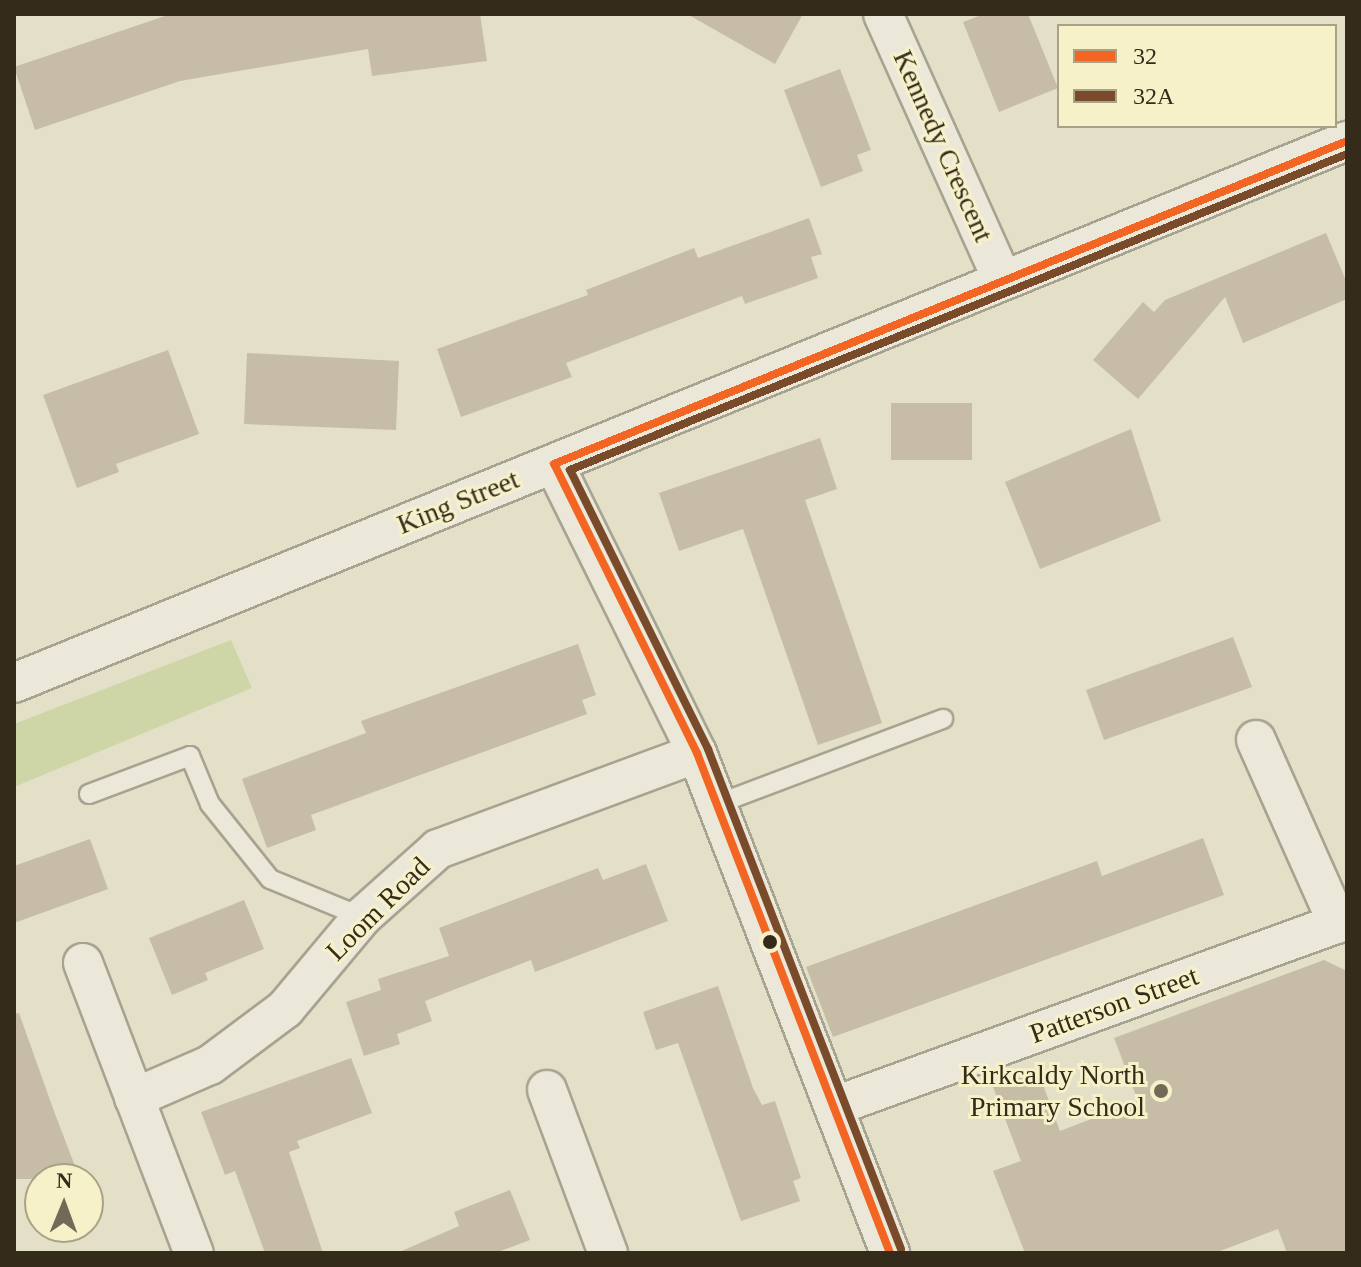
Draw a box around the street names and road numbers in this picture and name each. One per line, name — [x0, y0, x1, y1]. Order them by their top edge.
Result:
street label: Kennedy Crescent — [886, 45, 1000, 247]
street label: King Street — [392, 462, 524, 542]
street label: Loom Road — [319, 850, 437, 968]
street label: Patterson Street — [1025, 959, 1203, 1051]

